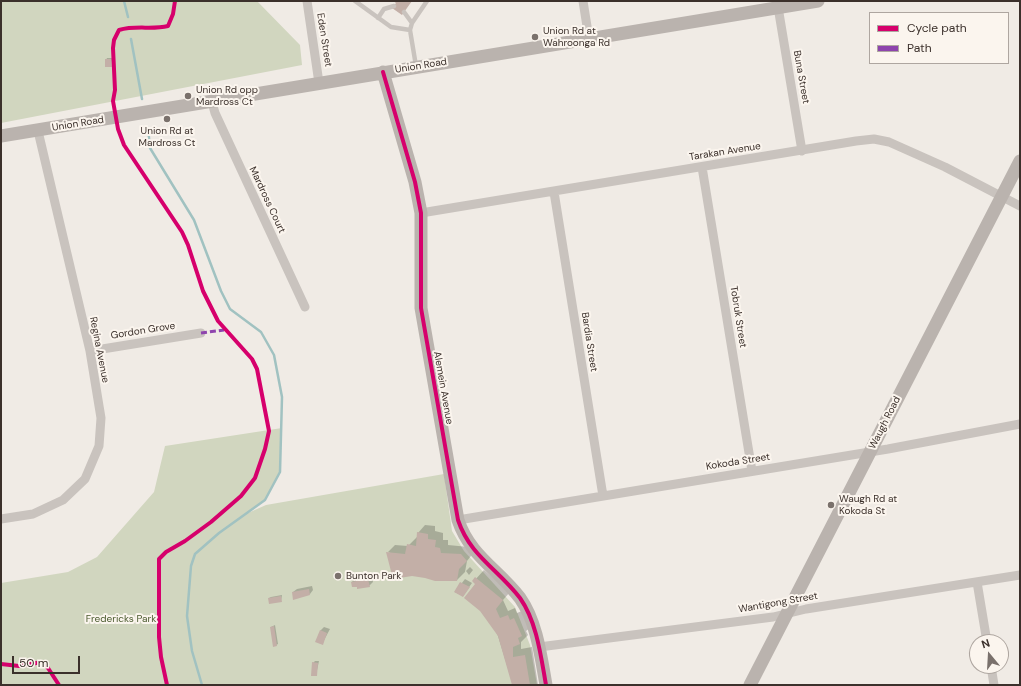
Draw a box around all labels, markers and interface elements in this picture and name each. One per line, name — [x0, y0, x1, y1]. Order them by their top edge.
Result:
street label: Eden Street — [314, 12, 334, 68]
legend — [869, 12, 1009, 64]
text: Cycle path — [907, 20, 967, 36]
place label: Union Rd at Wahroonga Rd — [543, 25, 610, 48]
marker: Union Rd at Wahroonga Rd — [530, 32, 540, 42]
text: Path — [907, 40, 932, 56]
street label: Buna Street — [790, 49, 812, 105]
street label: Union Road — [394, 56, 448, 76]
place label: Union Rd opp Mardross Ct — [196, 84, 258, 108]
marker: Union Rd opp Mardross Ct — [183, 91, 193, 101]
street label: Union Road — [51, 114, 105, 134]
marker: Union Rd at Mardross Ct — [162, 114, 172, 124]
place label: Union Rd at Mardross Ct — [139, 125, 195, 148]
street label: Tarakan Avenue — [688, 140, 762, 164]
street label: Mardross Court — [246, 165, 288, 235]
street label: Tobruk Street — [727, 285, 749, 349]
street label: Bardia Street — [578, 311, 600, 373]
street label: Regina Avenue — [87, 316, 111, 384]
street label: Gordon Grove — [110, 320, 176, 342]
street label: Alemein Avenue — [431, 351, 455, 425]
street label: Waugh Road — [867, 395, 903, 451]
street label: Kokoda Street — [705, 451, 771, 473]
place label: Waugh Rd at Kokoda St — [839, 493, 897, 516]
marker: Waugh Rd at Kokoda St — [826, 500, 836, 510]
place label: Bunton Park — [346, 570, 401, 582]
marker: Bunton Park — [333, 571, 343, 581]
street label: Wantigong Street — [737, 590, 819, 616]
park label: Fredericks Park — [86, 613, 156, 625]
north arrow — [969, 634, 1009, 674]
text: N — [980, 636, 992, 651]
scale bar — [14, 648, 82, 674]
text: 50 m — [19, 655, 48, 671]

